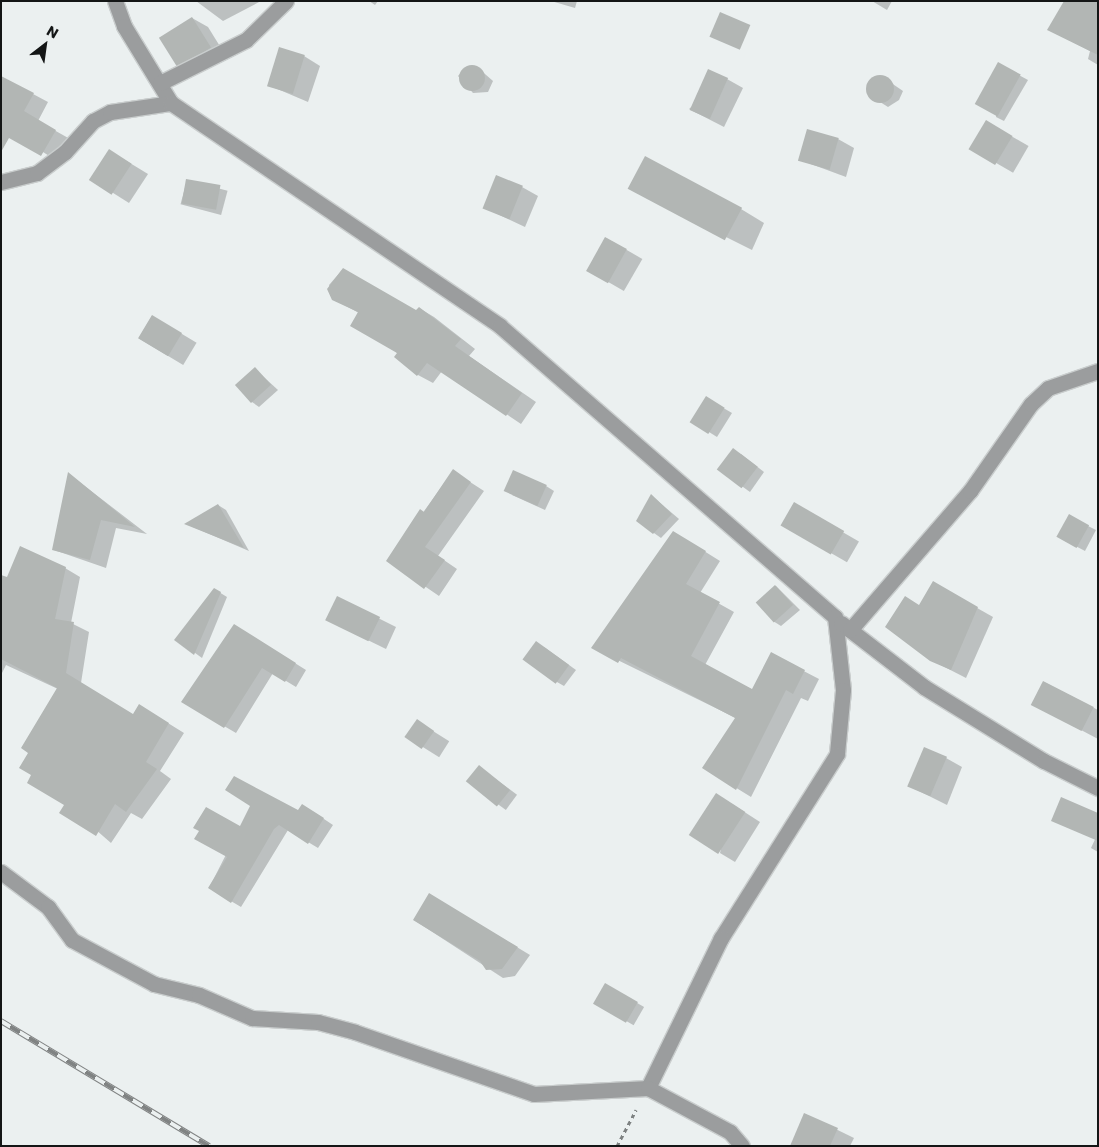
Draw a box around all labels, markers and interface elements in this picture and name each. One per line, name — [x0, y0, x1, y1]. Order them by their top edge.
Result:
north arrow — [20, 20, 70, 70]
text: N — [43, 21, 62, 43]

